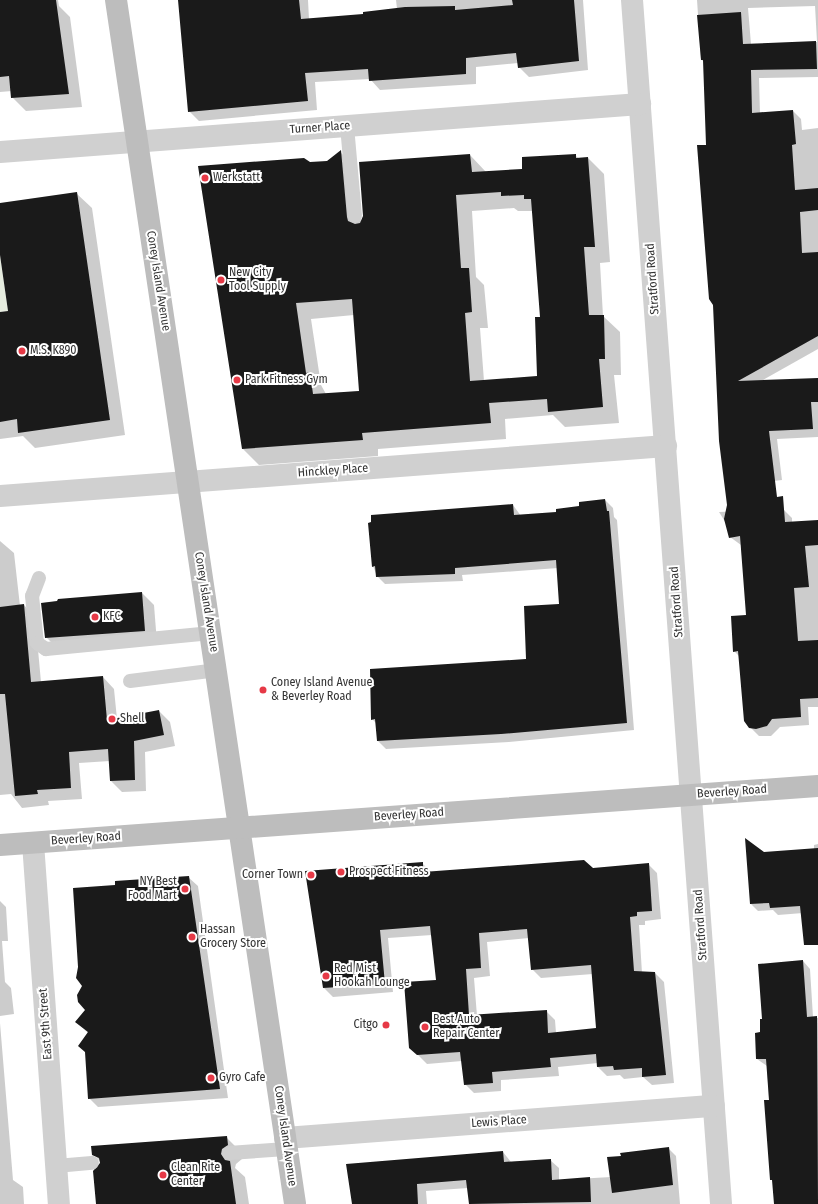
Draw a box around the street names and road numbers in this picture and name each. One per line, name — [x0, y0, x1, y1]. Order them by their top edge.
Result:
street label: Turner Place — [289, 119, 351, 137]
street label: Coney Island Avenue — [143, 230, 173, 332]
street label: Stratford Road — [643, 243, 663, 315]
street label: Hinckley Place — [297, 461, 369, 481]
street label: Coney Island Avenue — [191, 551, 221, 653]
street label: Stratford Road — [667, 566, 687, 638]
street label: Beverley Road — [697, 782, 767, 802]
street label: Beverley Road — [374, 805, 444, 825]
street label: Beverley Road — [51, 829, 121, 849]
street label: Stratford Road — [691, 889, 711, 961]
street label: East 9th Street — [36, 988, 56, 1060]
street label: Coney Island Avenue — [271, 1085, 299, 1187]
street label: Lewis Place — [471, 1113, 527, 1131]

